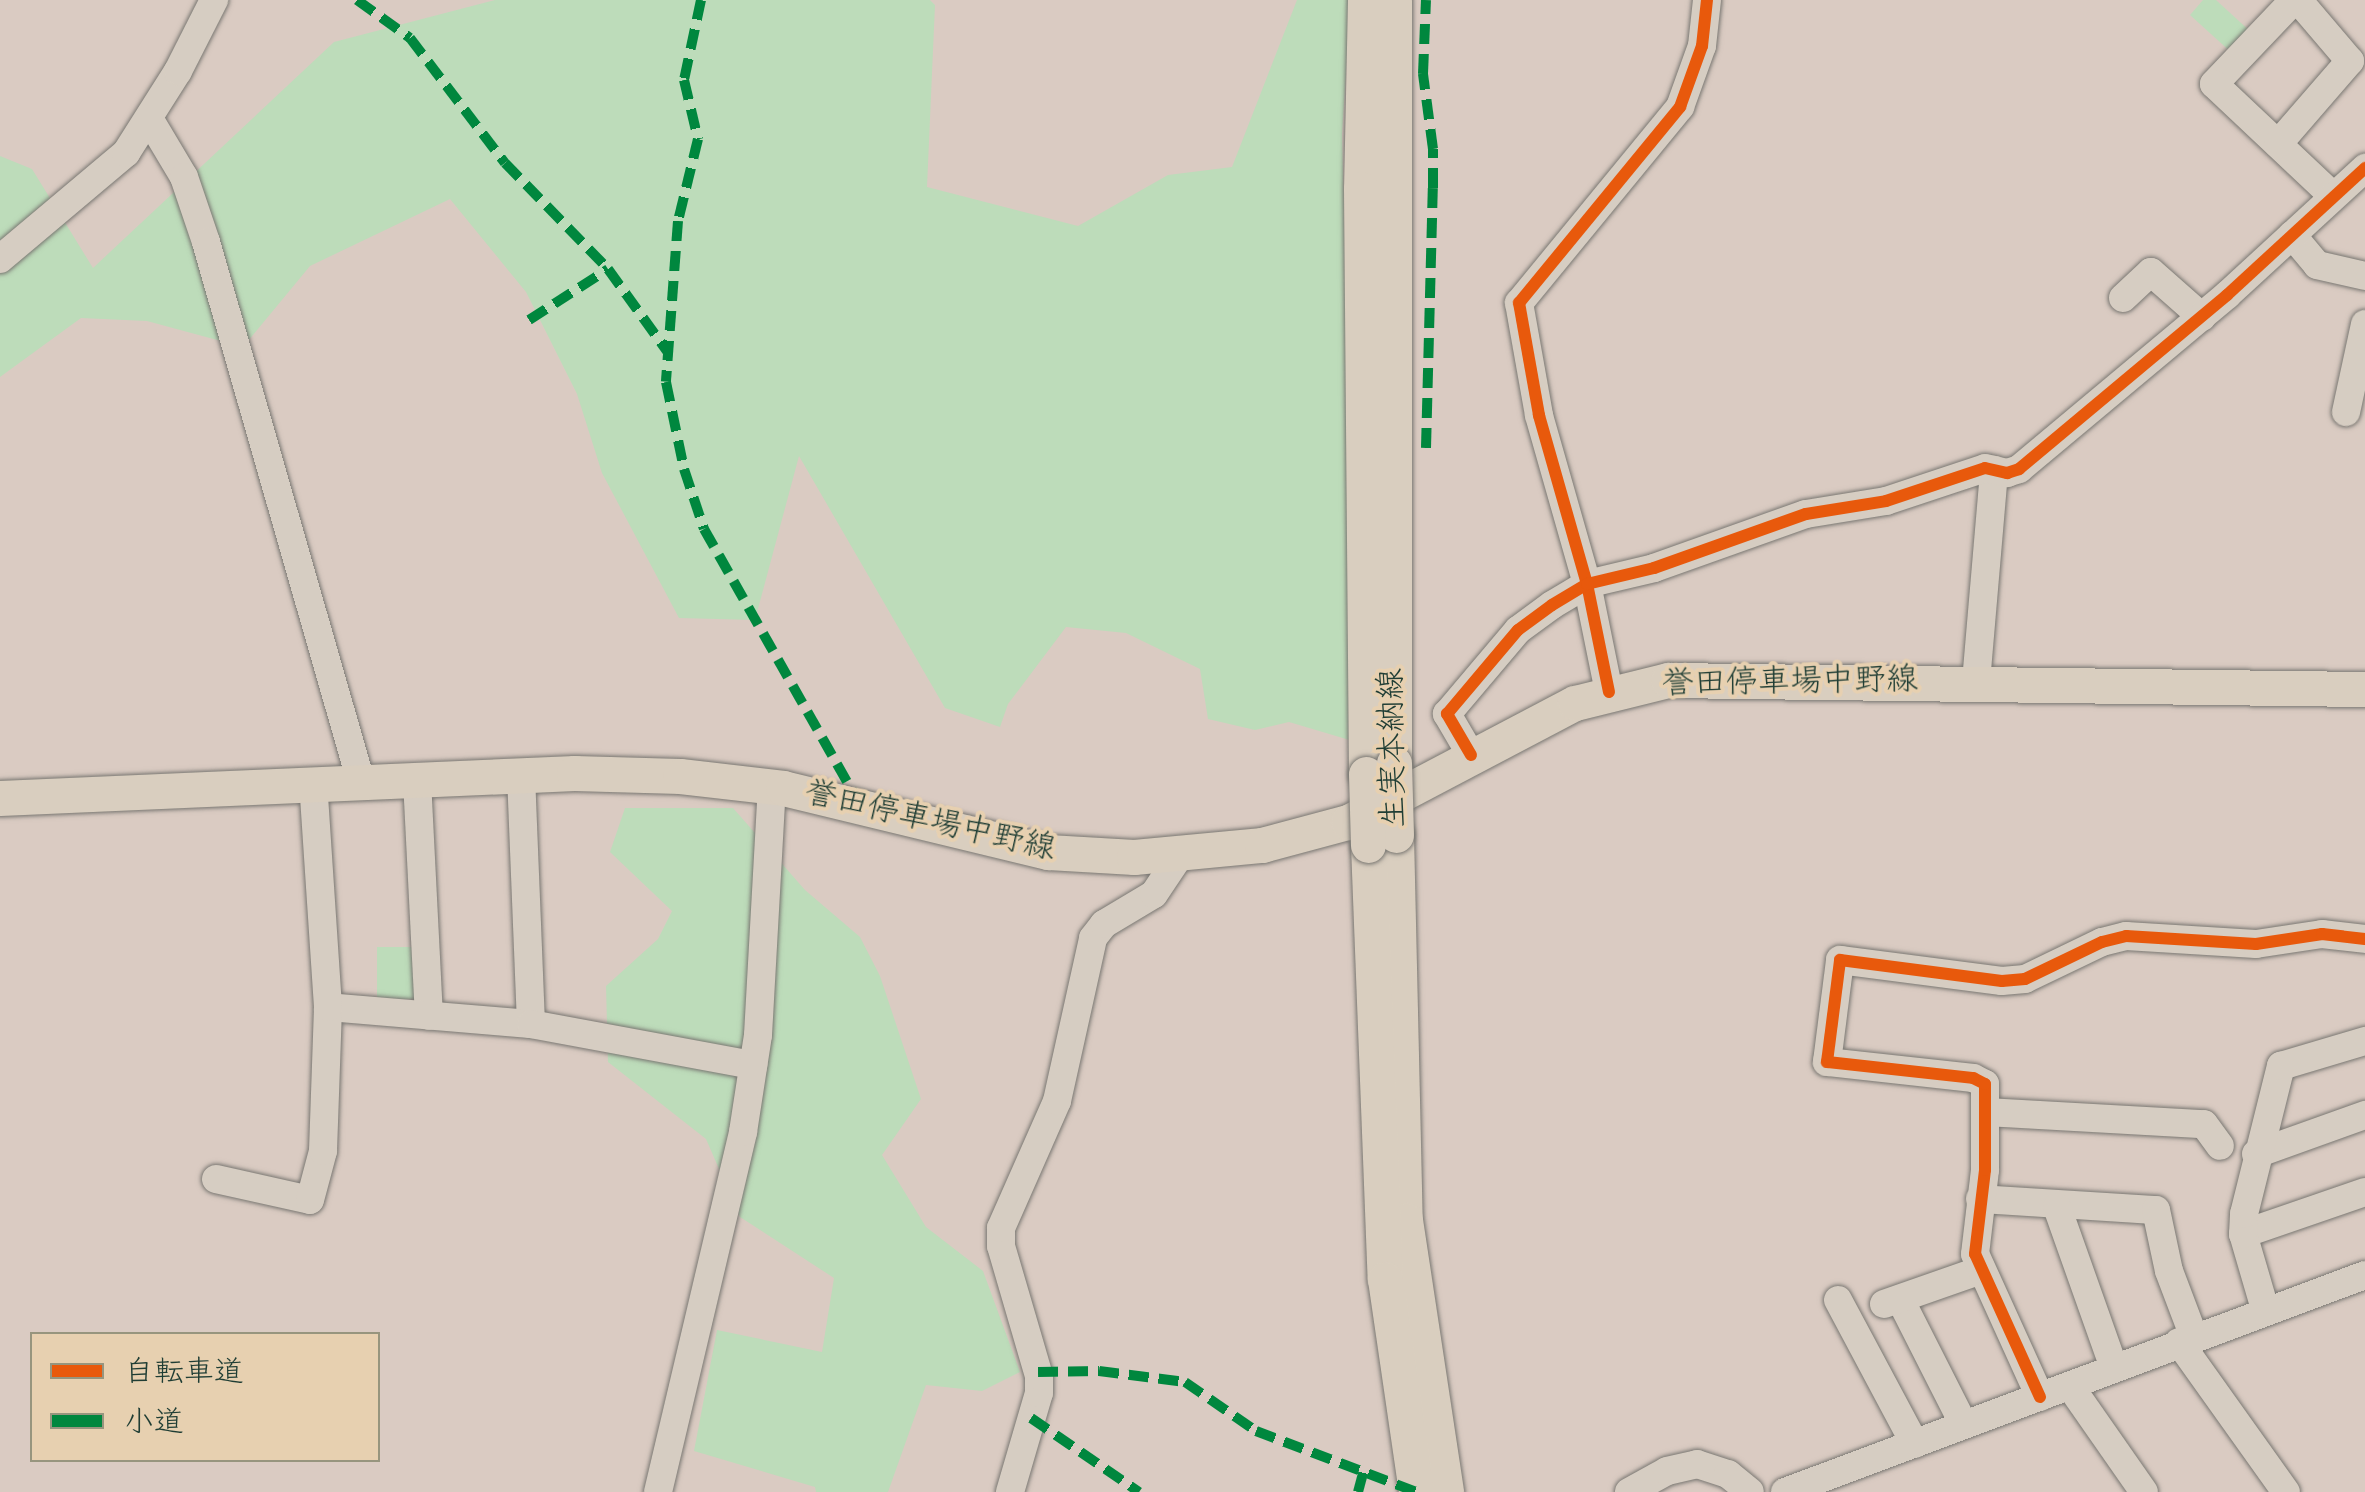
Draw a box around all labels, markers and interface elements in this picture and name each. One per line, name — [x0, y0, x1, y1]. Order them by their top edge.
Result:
street label: 誉田停車場中野線 — [1662, 662, 1918, 704]
street label: 生実本納線 — [1373, 668, 1415, 828]
street label: 誉田停車場中野線 — [801, 774, 1059, 870]
legend — [30, 1332, 380, 1462]
text: 自転車道 — [124, 1349, 244, 1397]
text: 小道 — [124, 1399, 184, 1447]

